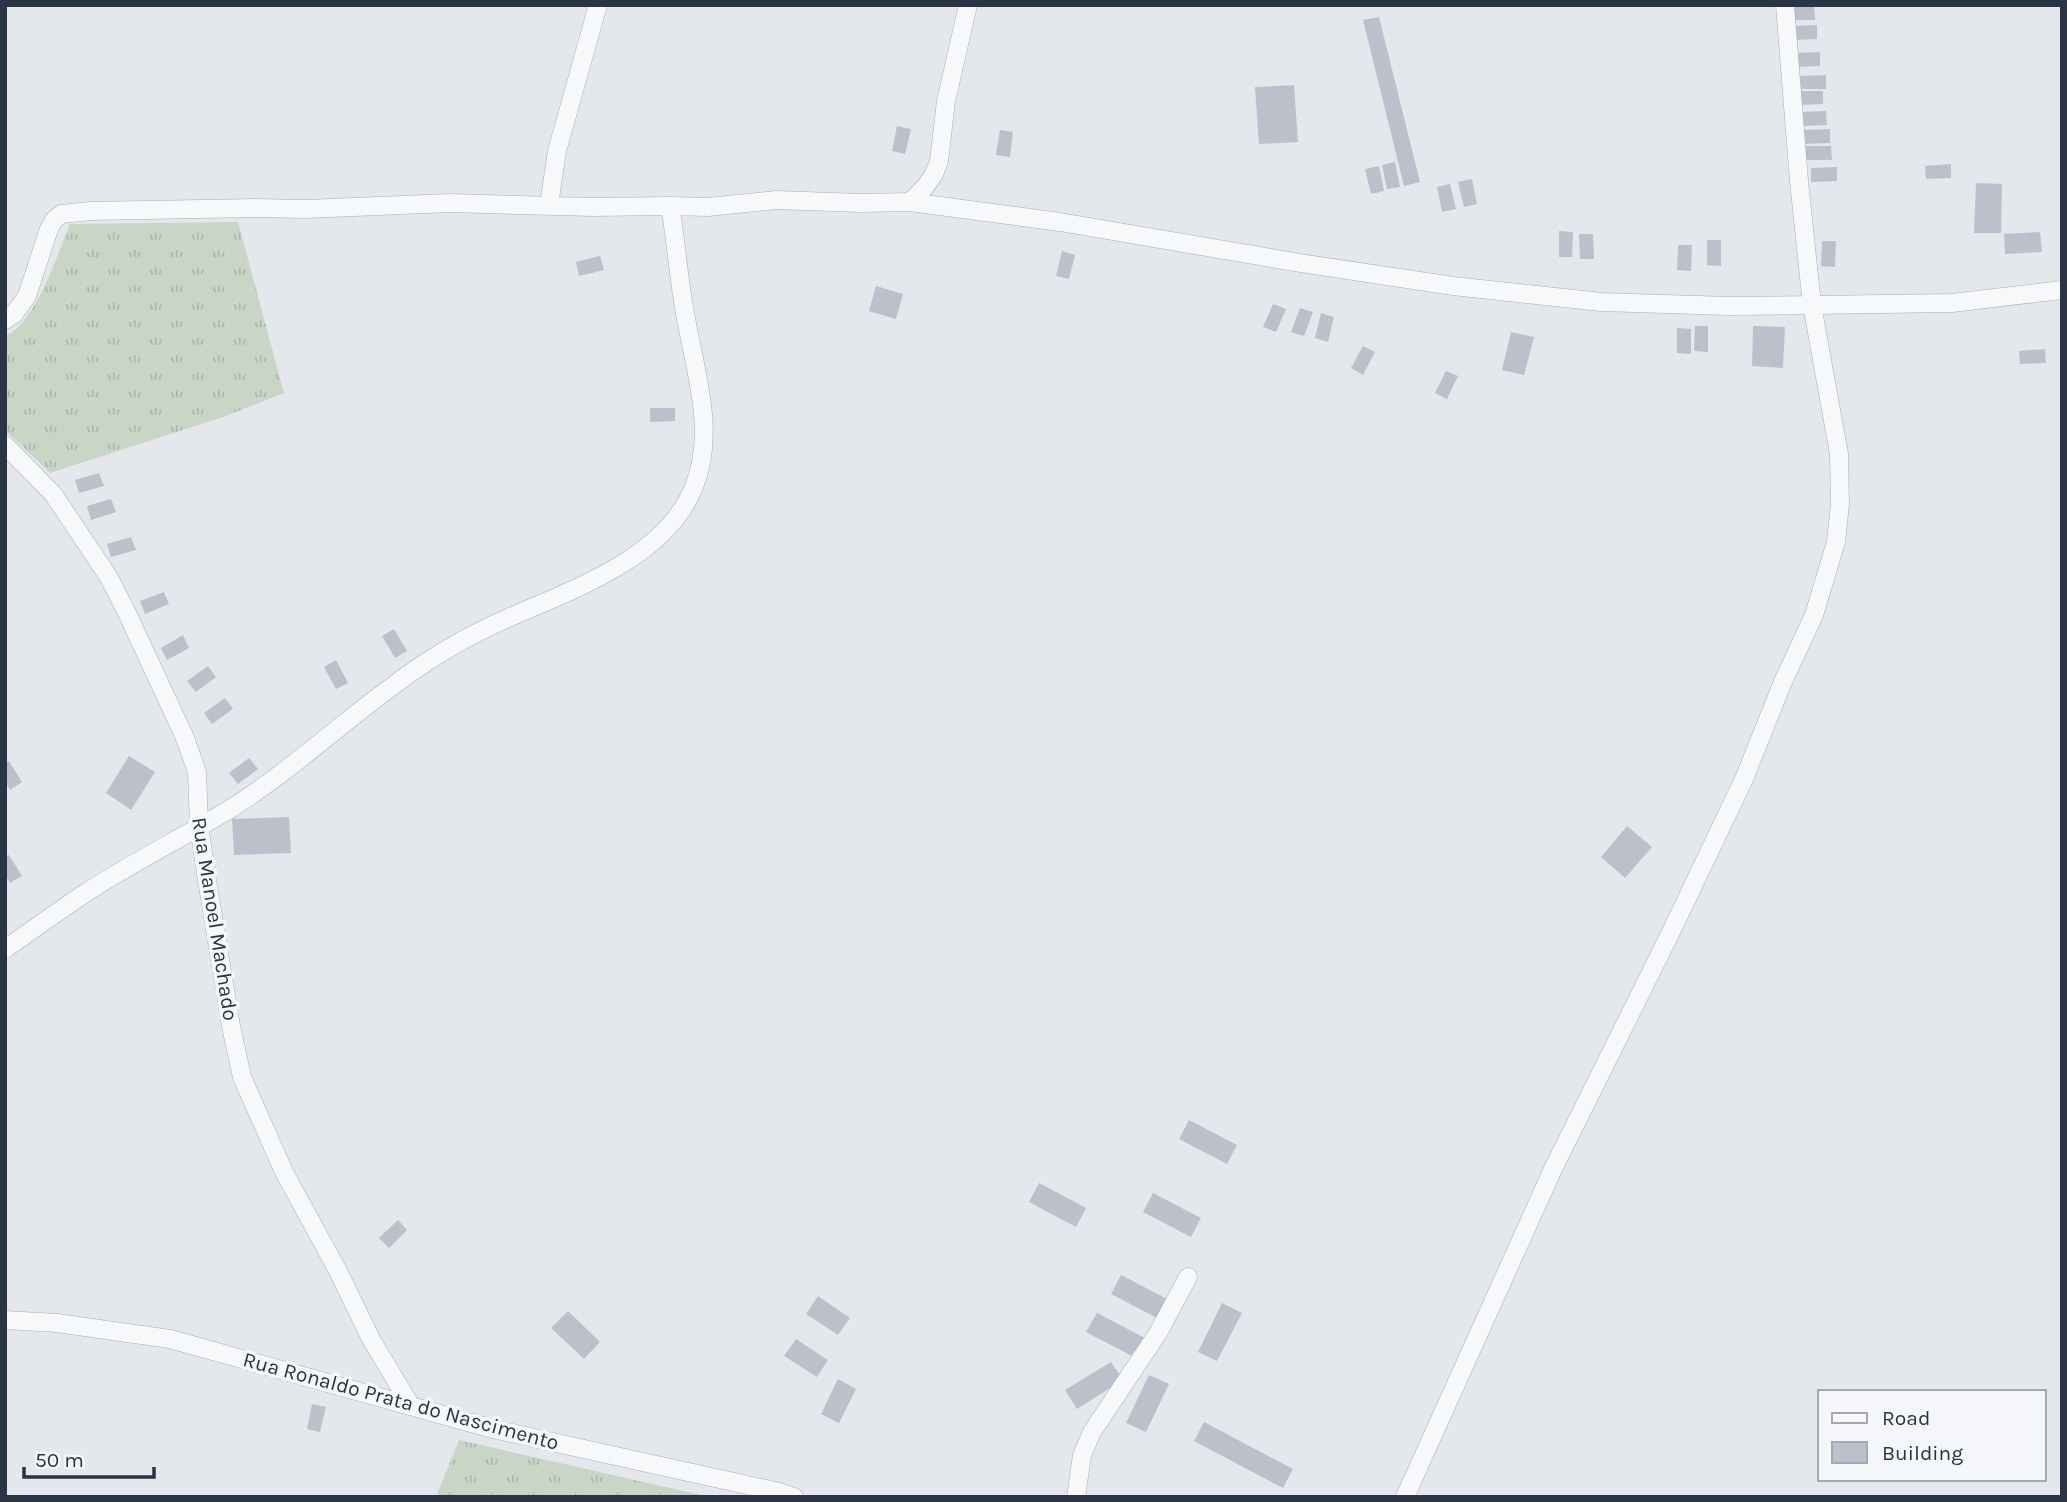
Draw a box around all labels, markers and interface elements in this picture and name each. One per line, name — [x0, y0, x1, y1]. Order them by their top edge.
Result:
street label: Rua Manoel Machado — [187, 816, 243, 1022]
street label: Rua Ronaldo Prata do Nascimento — [240, 1347, 562, 1455]
legend — [1818, 1390, 2046, 1481]
text: Road — [1882, 1406, 1930, 1430]
scale bar — [24, 1436, 154, 1480]
text: Building — [1882, 1441, 1963, 1465]
text: 50 m — [35, 1448, 84, 1472]

